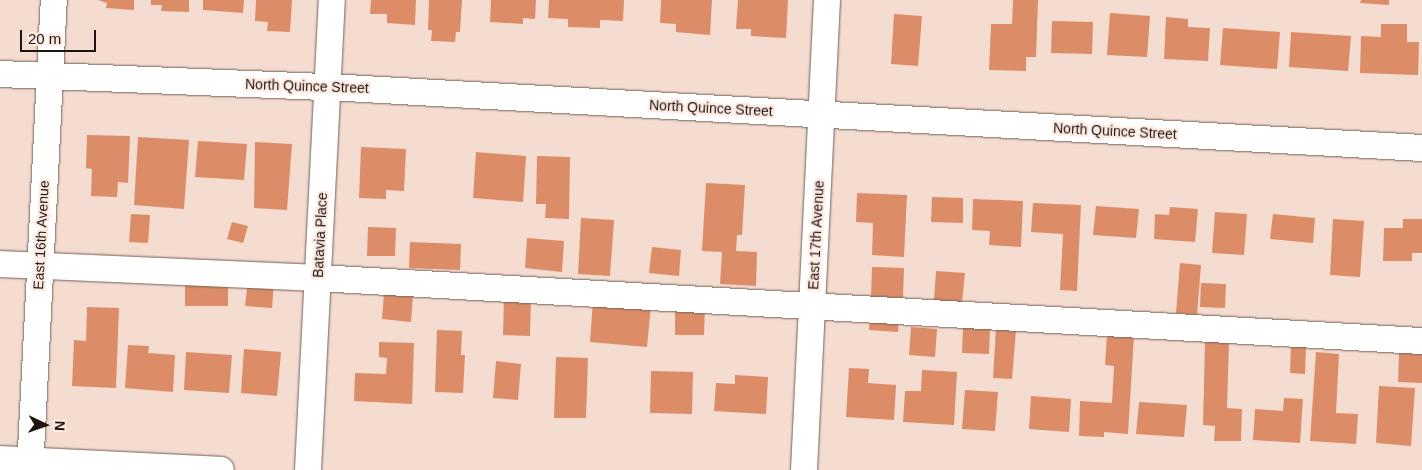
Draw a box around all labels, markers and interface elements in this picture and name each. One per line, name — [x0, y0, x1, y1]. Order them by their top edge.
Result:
scale bar — [22, 20, 99, 52]
text: 20 m — [28, 30, 61, 47]
street label: North Quince Street — [245, 75, 369, 97]
street label: North Quince Street — [649, 96, 773, 120]
street label: North Quince Street — [1053, 119, 1177, 143]
street label: East 16th Avenue — [30, 180, 52, 290]
street label: East 17th Avenue — [805, 180, 827, 290]
street label: Batavia Place — [309, 192, 331, 278]
north arrow — [20, 400, 70, 450]
text: N — [52, 420, 68, 431]

